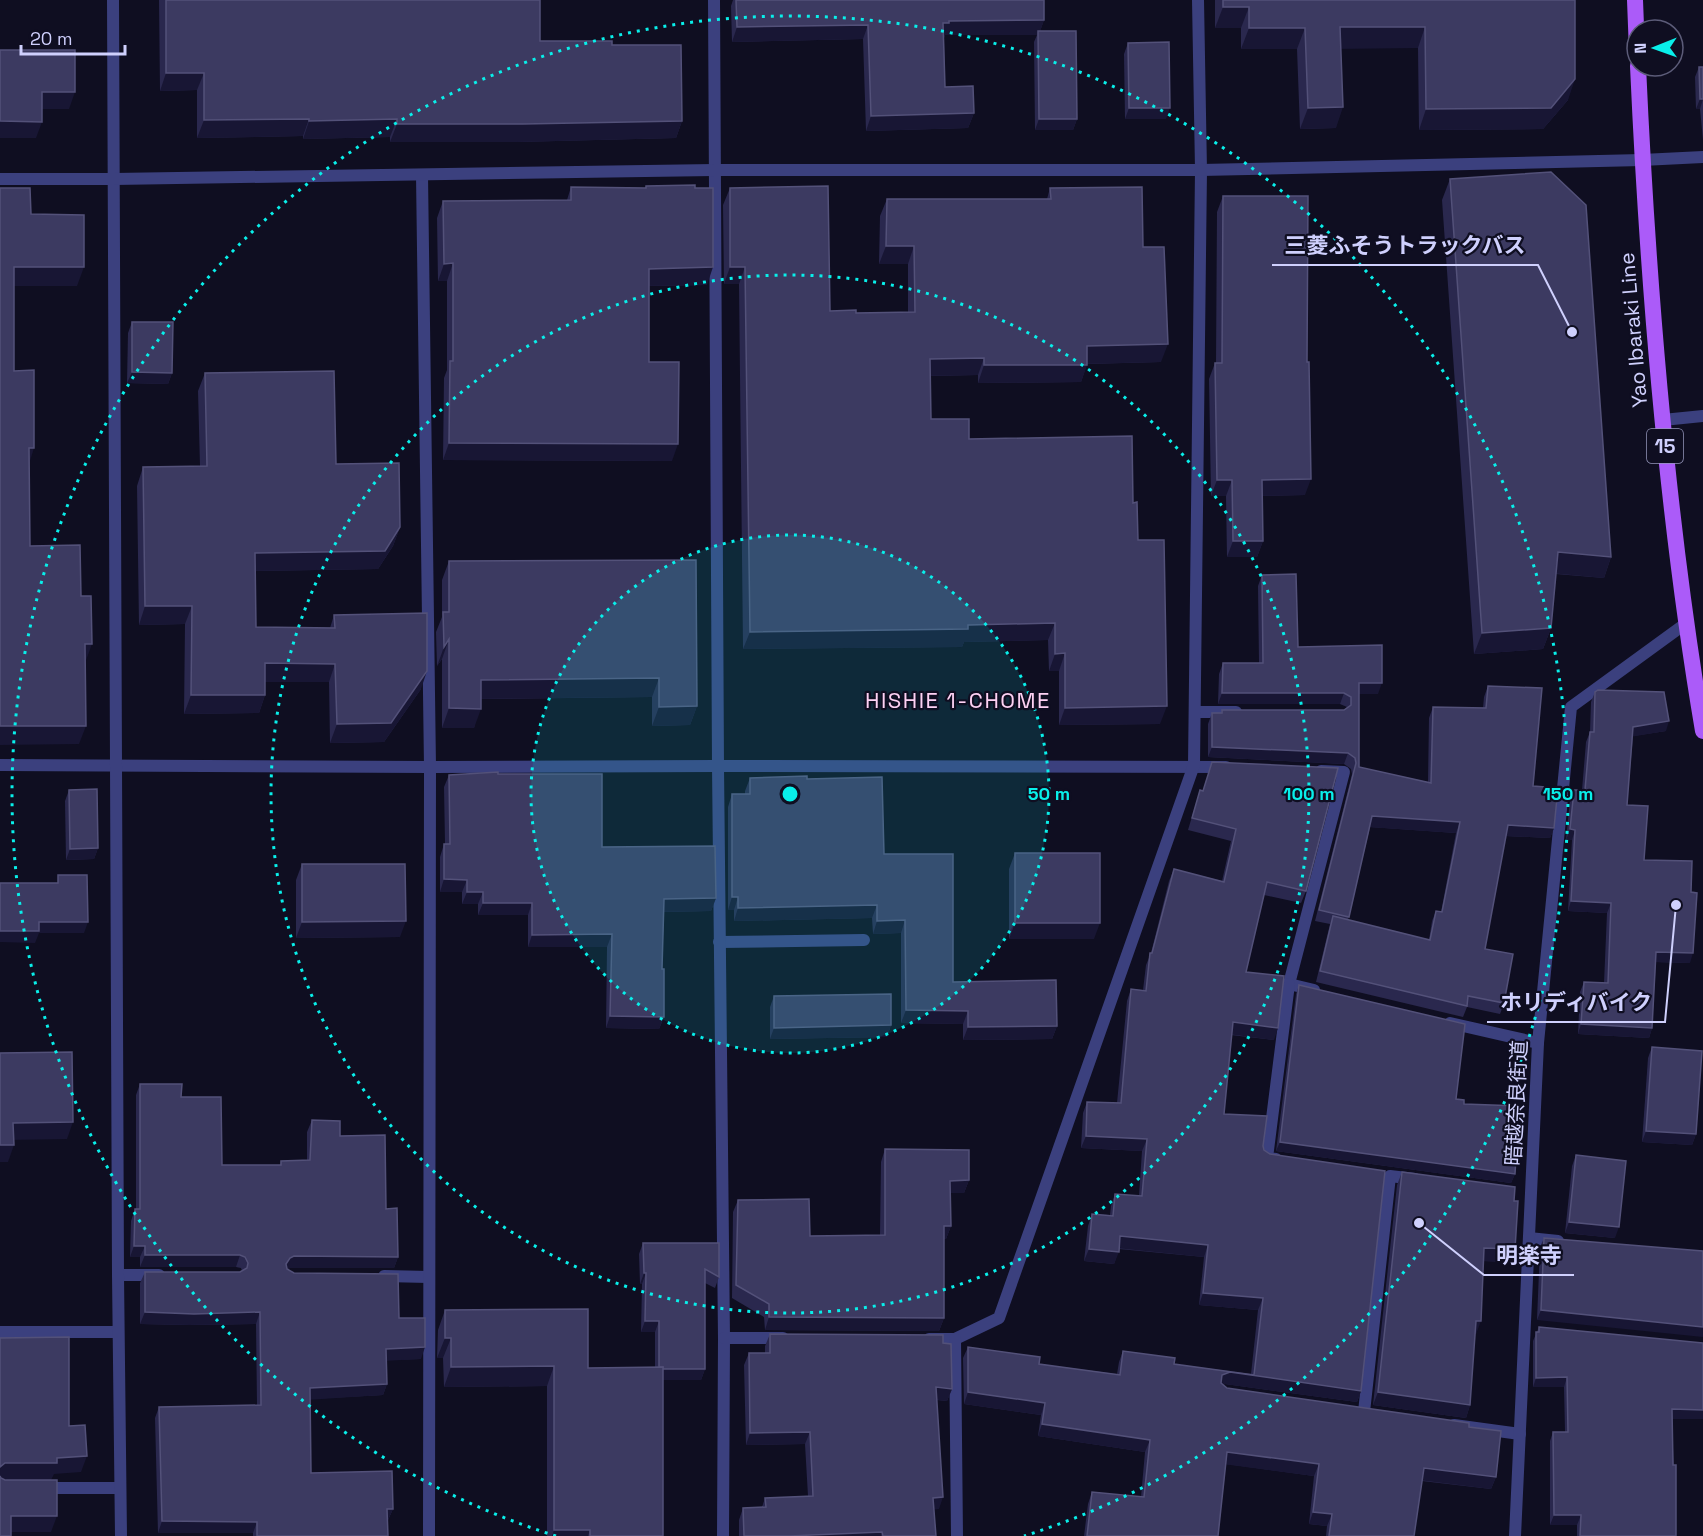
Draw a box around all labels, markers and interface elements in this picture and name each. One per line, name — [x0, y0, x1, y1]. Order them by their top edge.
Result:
scale bar — [21, 18, 124, 56]
north arrow — [1625, 18, 1685, 78]
text: 20 m — [30, 27, 73, 50]
text: N — [1630, 43, 1651, 54]
callout: 三菱ふそうトラックバス — [1272, 225, 1538, 265]
text: 三菱ふそうトラックバス — [1285, 231, 1525, 259]
street label: Yao Ibaraki Line — [1613, 251, 1653, 409]
road number: 15 — [1647, 429, 1683, 463]
district label: HISHIE 1-CHOME — [865, 686, 1051, 714]
text: 50 m — [1028, 782, 1070, 805]
text: 100 m — [1283, 782, 1335, 805]
text: 150 m — [1543, 782, 1593, 805]
centre of rings — [780, 784, 800, 804]
callout: ホリディバイク — [1487, 982, 1665, 1022]
text: ホリディバイク — [1500, 988, 1652, 1016]
street label: 暗越奈良街道 — [1499, 1039, 1533, 1167]
callout: 明楽寺 — [1484, 1235, 1574, 1275]
text: 明楽寺 — [1496, 1241, 1562, 1269]

